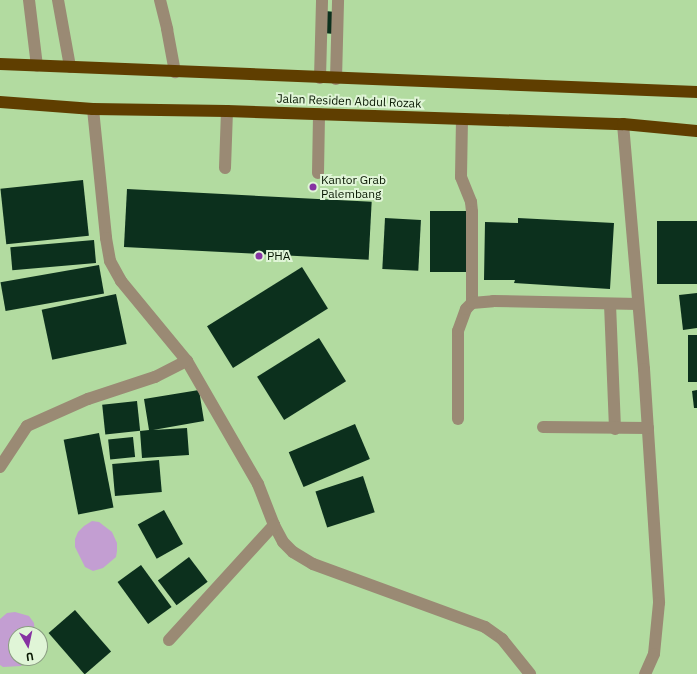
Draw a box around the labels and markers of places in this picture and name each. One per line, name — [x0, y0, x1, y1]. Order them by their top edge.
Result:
place label: Kantor Grab Palembang — [321, 173, 386, 201]
marker: Kantor Grab Palembang — [308, 182, 318, 192]
place label: PHA — [267, 249, 290, 263]
marker: PHA — [254, 251, 264, 261]

